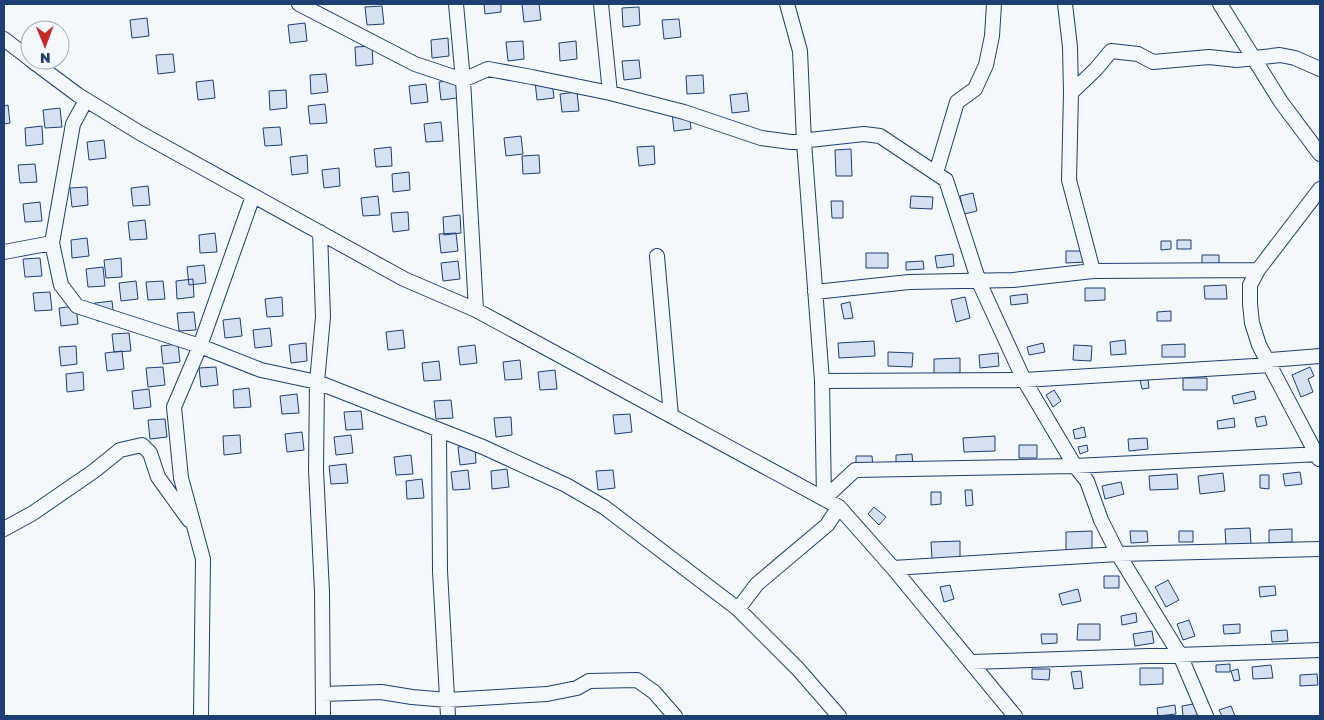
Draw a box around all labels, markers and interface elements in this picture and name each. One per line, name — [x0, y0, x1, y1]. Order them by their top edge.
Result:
north arrow — [20, 20, 70, 70]
text: N — [40, 50, 51, 67]

